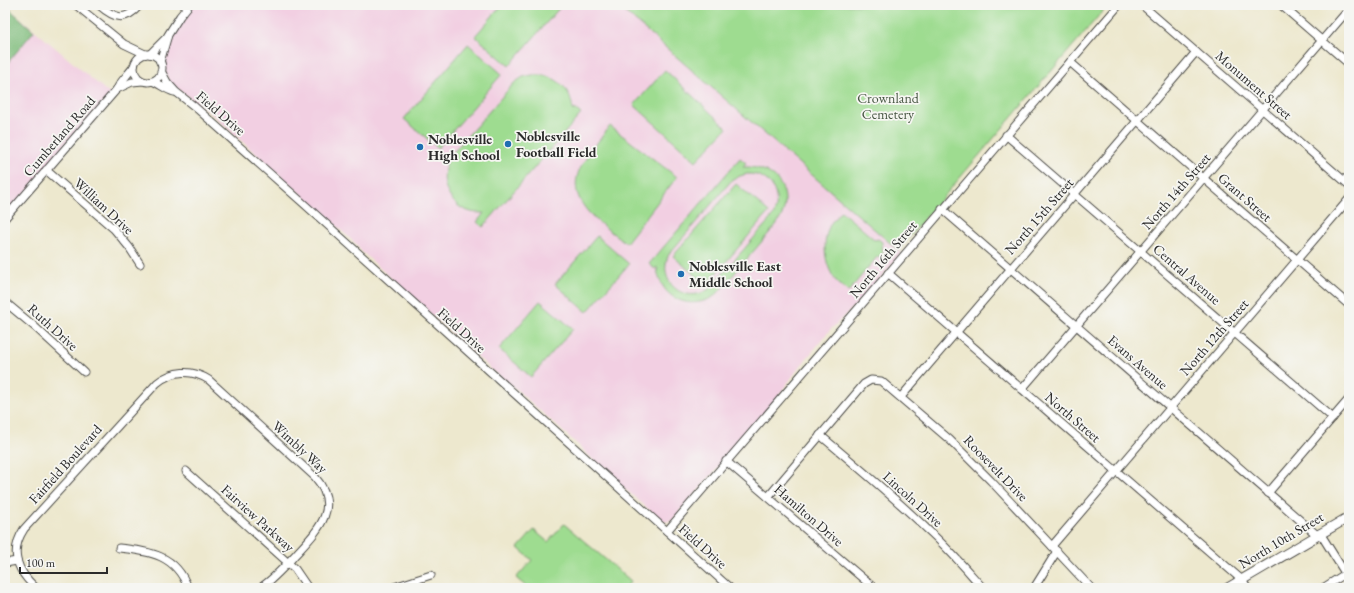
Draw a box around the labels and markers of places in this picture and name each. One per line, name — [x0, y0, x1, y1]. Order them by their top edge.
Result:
place label: Noblesville Football Field — [516, 127, 597, 161]
place label: Noblesville High School — [428, 130, 500, 164]
marker: Noblesville Football Field — [503, 139, 513, 149]
marker: Noblesville High School — [415, 142, 425, 152]
place label: Noblesville East Middle School — [689, 257, 782, 291]
marker: Noblesville East Middle School — [676, 269, 686, 279]

